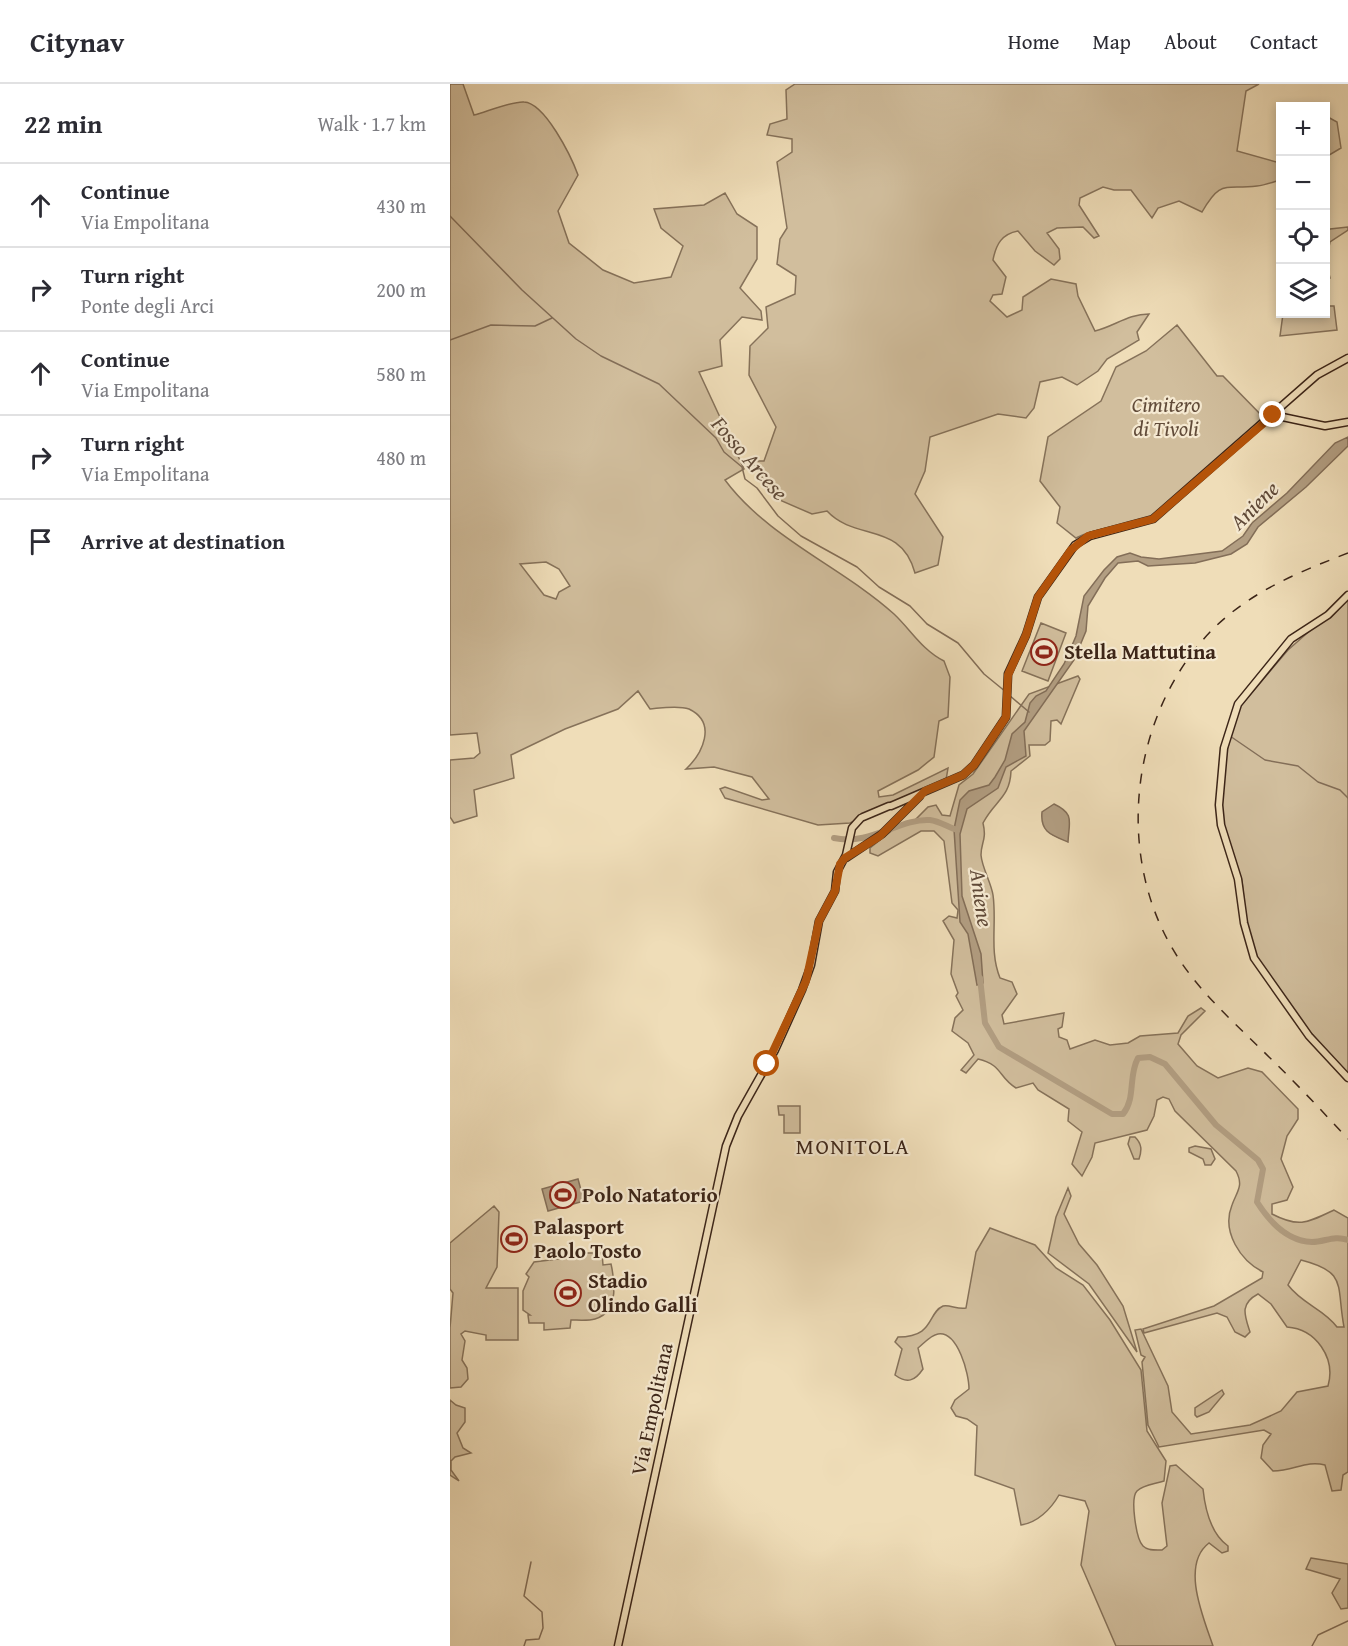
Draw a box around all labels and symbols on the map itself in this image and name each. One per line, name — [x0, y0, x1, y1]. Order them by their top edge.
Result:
park label: Cimitero di Tivoli — [1132, 389, 1200, 444]
route end — [1259, 401, 1285, 427]
water label: Fosso Arcese — [704, 408, 796, 507]
water label: Aniene — [1221, 473, 1286, 538]
place label: Stella Mattutina — [1064, 636, 1216, 667]
sports icon: Stella Mattutina — [1029, 637, 1059, 667]
water label: Aniene — [962, 866, 1002, 929]
route start — [753, 1050, 779, 1076]
district label: MONITOLA — [796, 1130, 910, 1162]
place label: Polo Natatorio — [582, 1179, 718, 1210]
sports icon: Polo Natatorio — [548, 1180, 578, 1210]
place label: Palasport Paolo Tosto — [534, 1211, 641, 1266]
sports icon: Palasport Paolo Tosto — [499, 1224, 529, 1254]
place label: Stadio Olindo Galli — [588, 1265, 698, 1320]
sports icon: Stadio Olindo Galli — [553, 1278, 583, 1308]
street label: Via Empolitana — [622, 1340, 681, 1478]

